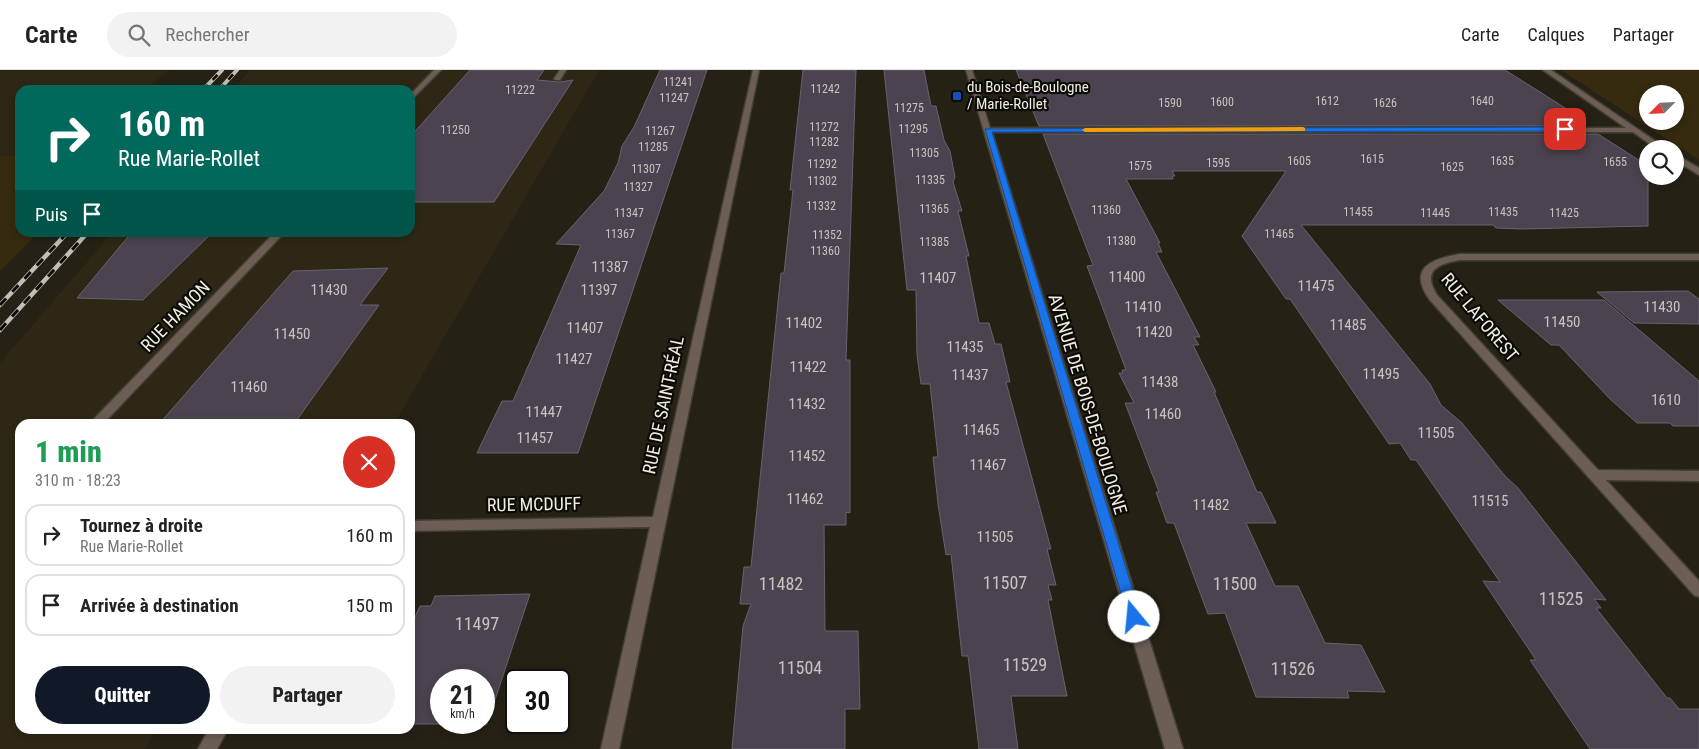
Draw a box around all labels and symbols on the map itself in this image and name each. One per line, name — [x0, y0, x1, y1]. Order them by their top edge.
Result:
house number: 11241 — [663, 75, 693, 89]
place label: du Bois-de-Boulogne / Marie-Rollet — [967, 78, 1089, 113]
house number: 11242 — [810, 82, 840, 96]
house number: 11222 — [505, 83, 535, 97]
north arrow — [1639, 85, 1684, 130]
marker: du Bois-de-Boulogne / Marie-Rollet — [951, 90, 963, 102]
house number: 11247 — [659, 91, 689, 105]
house number: 1612 — [1315, 94, 1339, 108]
house number: 1640 — [1470, 94, 1494, 108]
house number: 1600 — [1210, 95, 1234, 109]
house number: 1590 — [1158, 96, 1182, 110]
house number: 1626 — [1373, 96, 1397, 110]
house number: 11275 — [894, 101, 924, 115]
pin — [1544, 108, 1586, 150]
house number: 11272 — [809, 120, 839, 134]
house number: 11295 — [898, 122, 928, 136]
house number: 11250 — [440, 123, 470, 137]
house number: 11267 — [645, 124, 675, 138]
house number: 11282 — [809, 135, 839, 149]
house number: 11285 — [638, 140, 668, 154]
house number: 11305 — [909, 146, 939, 160]
house number: 1615 — [1360, 152, 1384, 166]
house number: 1605 — [1287, 154, 1311, 168]
house number: 1635 — [1490, 154, 1514, 168]
house number: 1655 — [1603, 155, 1627, 169]
house number: 1595 — [1206, 156, 1230, 170]
house number: 11292 — [807, 157, 837, 171]
house number: 1575 — [1128, 159, 1152, 173]
house number: 1625 — [1440, 160, 1464, 174]
house number: 11307 — [631, 162, 661, 176]
house number: 11335 — [915, 173, 945, 187]
house number: 11302 — [807, 174, 837, 188]
house number: 11327 — [623, 180, 653, 194]
house number: 11332 — [806, 199, 836, 213]
house number: 11365 — [919, 202, 949, 216]
house number: 11360 — [1091, 203, 1121, 217]
house number: 11455 — [1343, 205, 1373, 219]
house number: 11435 — [1488, 205, 1518, 219]
house number: 11347 — [614, 206, 644, 220]
house number: 11445 — [1420, 206, 1450, 220]
house number: 11425 — [1549, 206, 1579, 220]
house number: 11367 — [605, 227, 635, 241]
house number: 11465 — [1264, 227, 1294, 241]
house number: 11352 — [812, 228, 842, 242]
house number: 11380 — [1106, 234, 1136, 248]
house number: 11385 — [919, 235, 949, 249]
house number: 11360 — [810, 244, 840, 258]
house number: 11387 — [591, 258, 629, 276]
house number: 11400 — [1108, 268, 1146, 286]
house number: 11407 — [919, 269, 957, 287]
street label: RUE LAFOREST — [1437, 269, 1523, 365]
street label: RUE HAMON — [136, 276, 214, 356]
house number: 11475 — [1297, 277, 1335, 295]
house number: 11430 — [310, 281, 348, 299]
house number: 11397 — [580, 281, 618, 299]
street label: AVENUE DE BOIS-DE-BOULOGNE — [1044, 291, 1132, 517]
house number: 11410 — [1124, 298, 1162, 316]
house number: 11430 — [1643, 298, 1681, 316]
house number: 11450 — [1543, 313, 1581, 331]
house number: 11402 — [785, 314, 823, 332]
house number: 11485 — [1329, 316, 1367, 334]
house number: 11407 — [566, 319, 604, 337]
house number: 11420 — [1135, 323, 1173, 341]
house number: 11450 — [273, 325, 311, 343]
street label: RUE DE SAINT-RÉAL — [638, 334, 688, 476]
house number: 11435 — [946, 338, 984, 356]
house number: 11427 — [555, 350, 593, 368]
house number: 11422 — [789, 358, 827, 376]
house number: 11495 — [1362, 365, 1400, 383]
house number: 11437 — [951, 366, 989, 384]
house number: 11438 — [1141, 373, 1179, 391]
house number: 11460 — [230, 378, 268, 396]
house number: 1610 — [1651, 391, 1681, 409]
house number: 11432 — [788, 395, 826, 413]
house number: 11447 — [525, 403, 563, 421]
house number: 11460 — [1144, 405, 1182, 423]
house number: 11465 — [962, 421, 1000, 439]
house number: 11505 — [1417, 424, 1455, 442]
house number: 11457 — [516, 429, 554, 447]
house number: 11452 — [788, 447, 826, 465]
house number: 11467 — [969, 456, 1007, 474]
house number: 11462 — [786, 490, 824, 508]
house number: 11515 — [1471, 492, 1509, 510]
street label: RUE MCDUFF — [487, 493, 582, 515]
house number: 11482 — [1192, 496, 1230, 514]
house number: 11505 — [976, 528, 1014, 546]
house number: 11507 — [983, 572, 1027, 593]
house number: 11482 — [759, 573, 803, 594]
house number: 11500 — [1213, 573, 1257, 594]
house number: 11525 — [1539, 588, 1583, 609]
position arrow — [1107, 590, 1159, 642]
house number: 11497 — [455, 613, 499, 634]
house number: 11529 — [1003, 654, 1047, 675]
house number: 11504 — [778, 657, 822, 678]
house number: 11526 — [1271, 658, 1315, 679]
speed limit sign: 30 — [505, 669, 570, 734]

